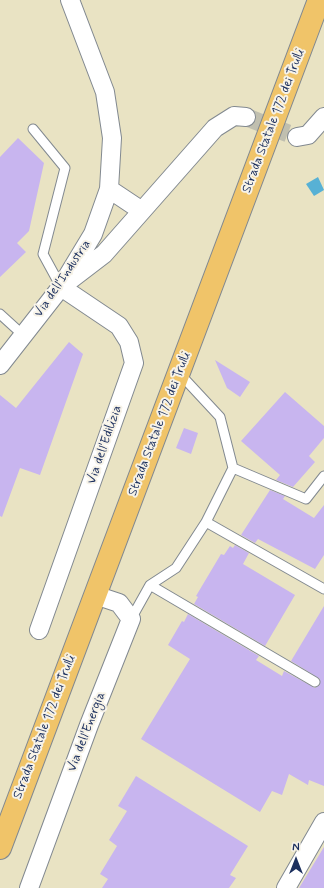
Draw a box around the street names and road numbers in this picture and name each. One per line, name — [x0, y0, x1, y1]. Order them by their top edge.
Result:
street label: Strada Statale 172 dei Trulli — [239, 47, 309, 195]
street label: Via dell'Industria — [31, 237, 95, 321]
street label: Strada Statale 172 dei Trulli — [125, 350, 195, 498]
street label: Via dell'Edilizia — [84, 404, 126, 486]
street label: Strada Statale 172 dei Trulli — [10, 653, 80, 801]
street label: Via dell'Energia — [65, 690, 109, 774]

